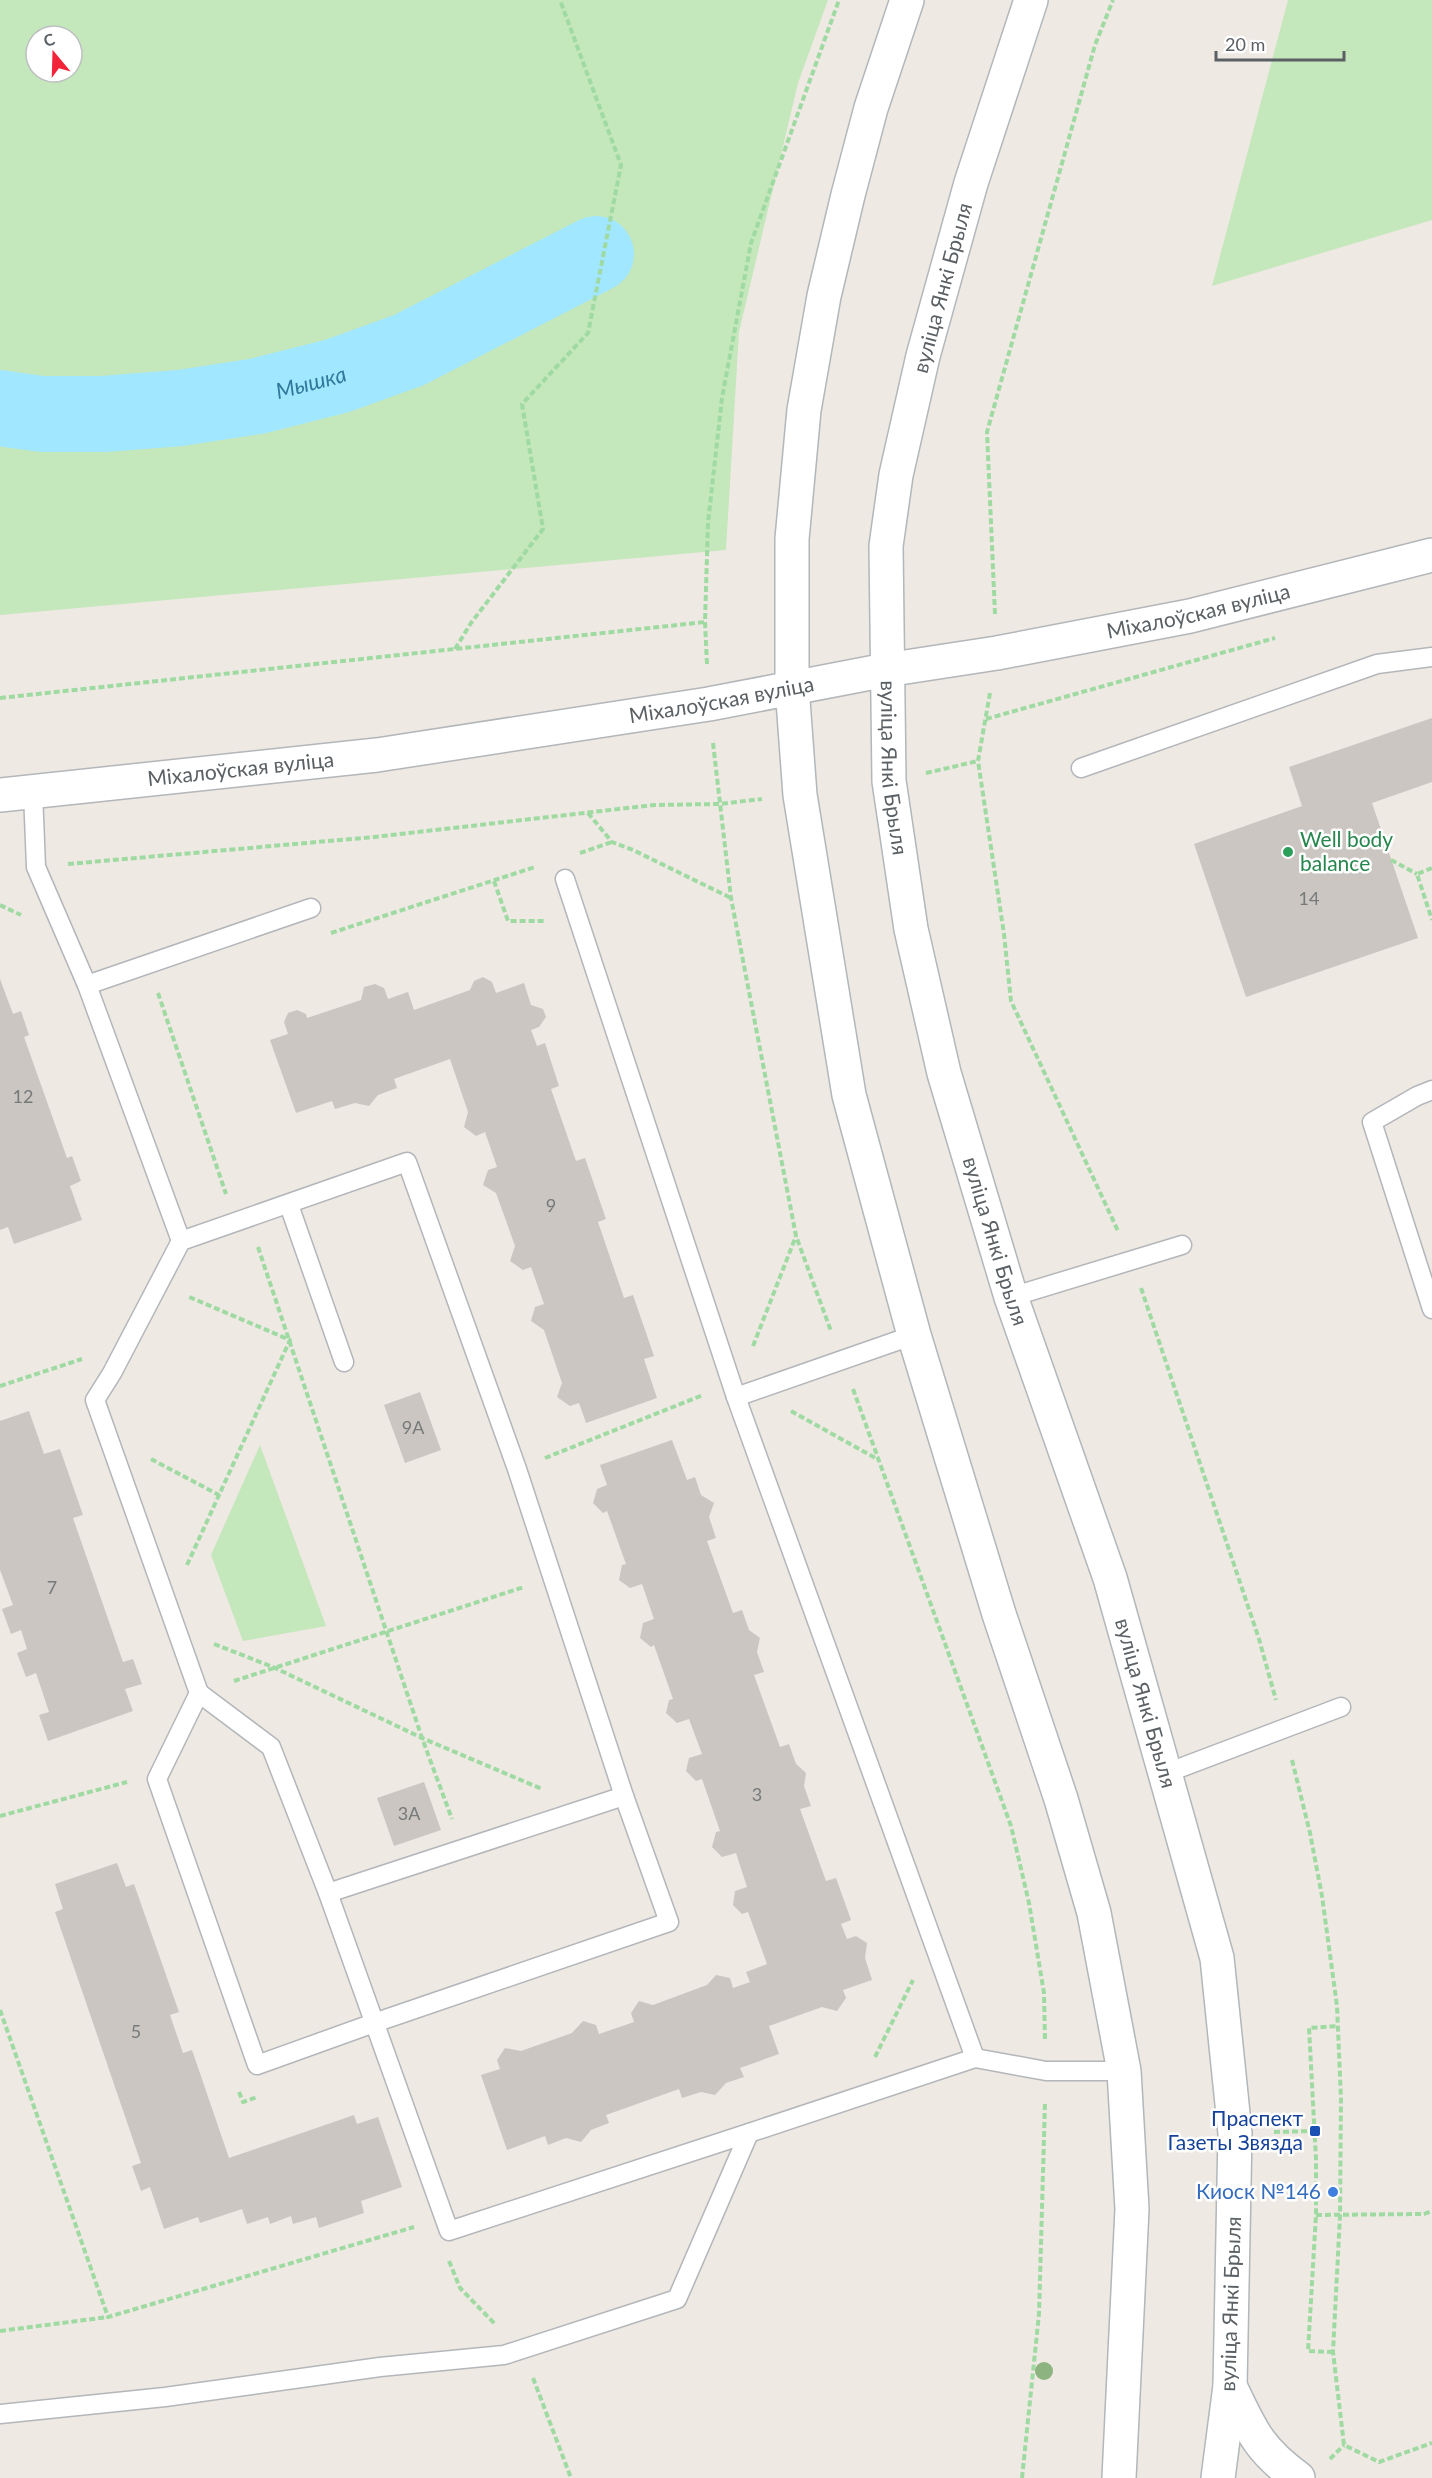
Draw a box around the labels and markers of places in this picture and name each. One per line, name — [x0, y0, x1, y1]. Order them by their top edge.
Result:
place label: Well body balance — [1300, 826, 1393, 875]
marker: Well body balance — [1281, 845, 1295, 859]
place label: Праспект Газеты Звязда — [1168, 2105, 1303, 2154]
marker: Праспект Газеты Звязда — [1308, 2124, 1322, 2138]
place label: Киоск №146 — [1196, 2178, 1321, 2203]
marker: Киоск №146 — [1326, 2185, 1340, 2199]

